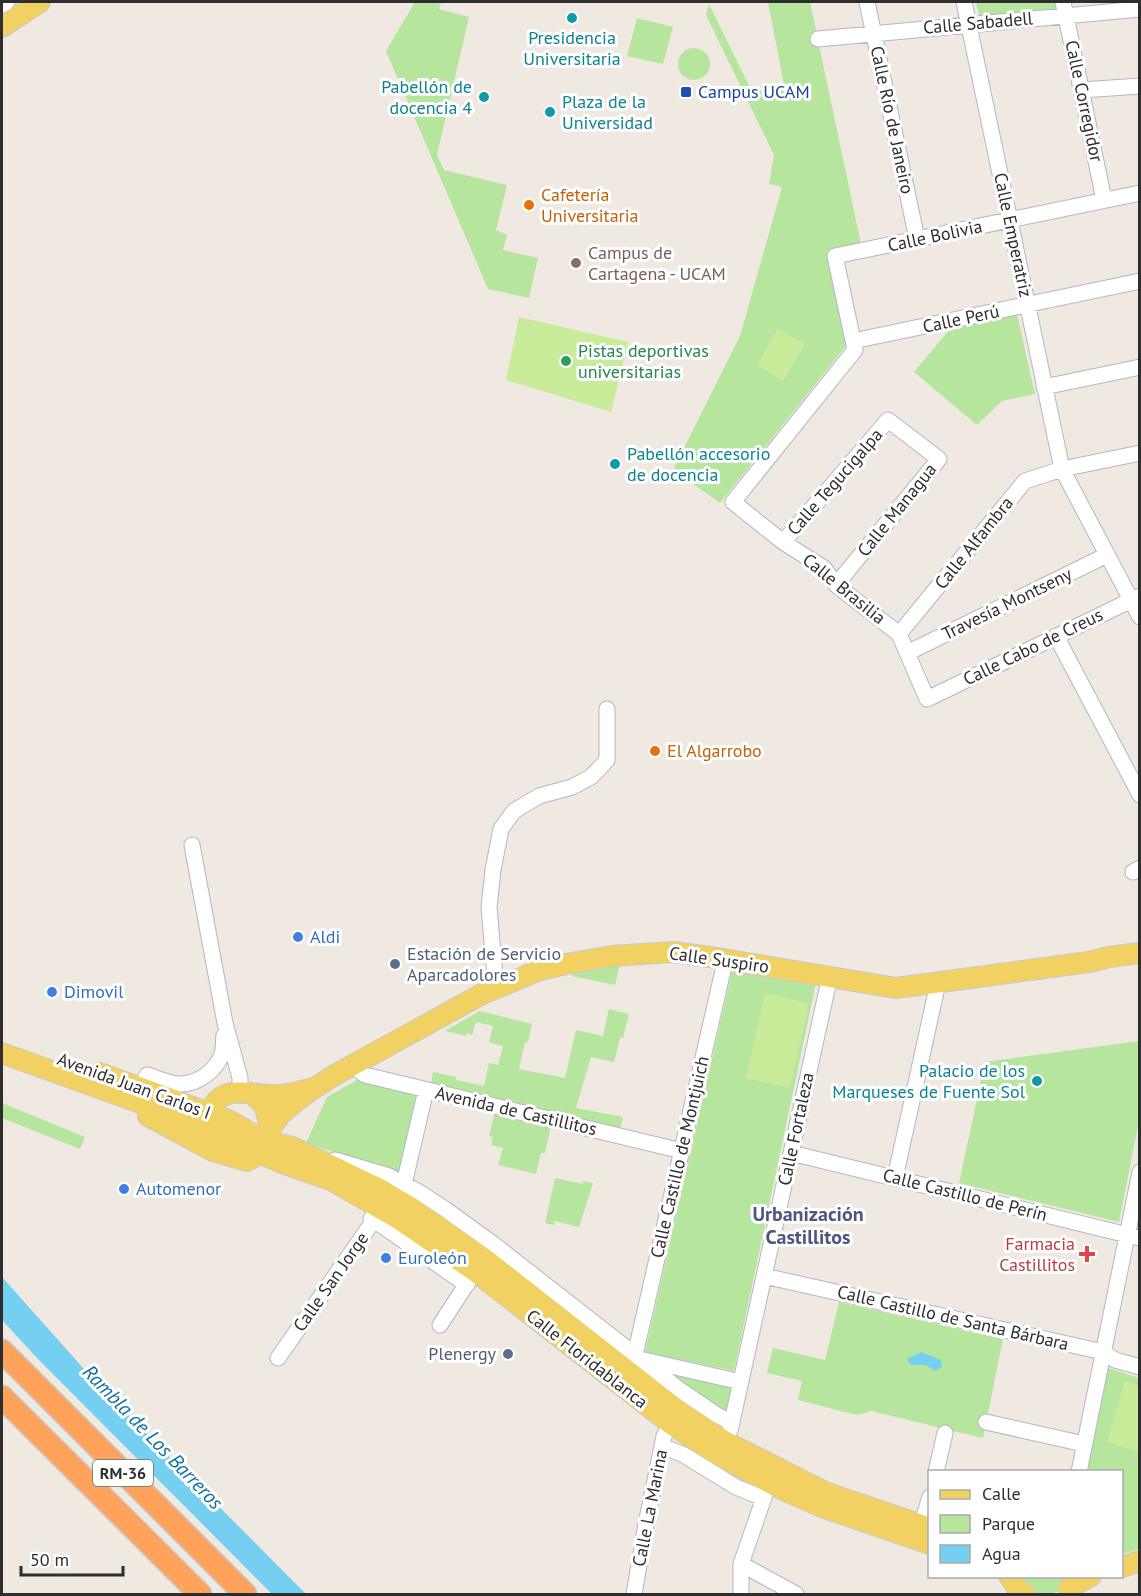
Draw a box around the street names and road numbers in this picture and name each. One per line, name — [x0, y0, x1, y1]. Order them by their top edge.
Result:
street label: Calle Sabadell — [922, 6, 1034, 39]
street label: Calle Corregidor — [1060, 38, 1109, 164]
street label: Calle Río de Janeiro — [866, 44, 919, 196]
street label: Calle Emperatriz — [989, 171, 1038, 299]
street label: Calle Bolivia — [886, 214, 984, 257]
street label: Calle Perú — [920, 299, 1001, 338]
street label: Calle Tegucigalpa — [782, 423, 887, 540]
street label: Calle Managua — [852, 458, 941, 561]
street label: Calle Alfambra — [929, 492, 1018, 594]
street label: Calle Brasilia — [798, 548, 891, 629]
street label: Travesía Montseny — [938, 562, 1076, 645]
street label: Calle Cabo de Creus — [959, 603, 1106, 690]
street label: Calle Suspiro — [668, 941, 770, 978]
street label: Avenida Juan Carlos I — [54, 1047, 214, 1124]
street label: Calle Castillo de Montjuich — [645, 1054, 714, 1260]
street label: Calle Fortaleza — [772, 1070, 819, 1188]
street label: Avenida de Castillitos — [433, 1081, 599, 1140]
street label: Calle Castillo de Perín — [880, 1163, 1050, 1226]
street label: Calle San Jorge — [288, 1227, 373, 1336]
street label: Calle Castillo de Santa Bárbara — [835, 1280, 1071, 1355]
street label: Calle Floridablanca — [522, 1304, 653, 1413]
street label: Calle La Marina — [627, 1447, 672, 1568]
road number: RM-36 — [93, 1460, 153, 1486]

